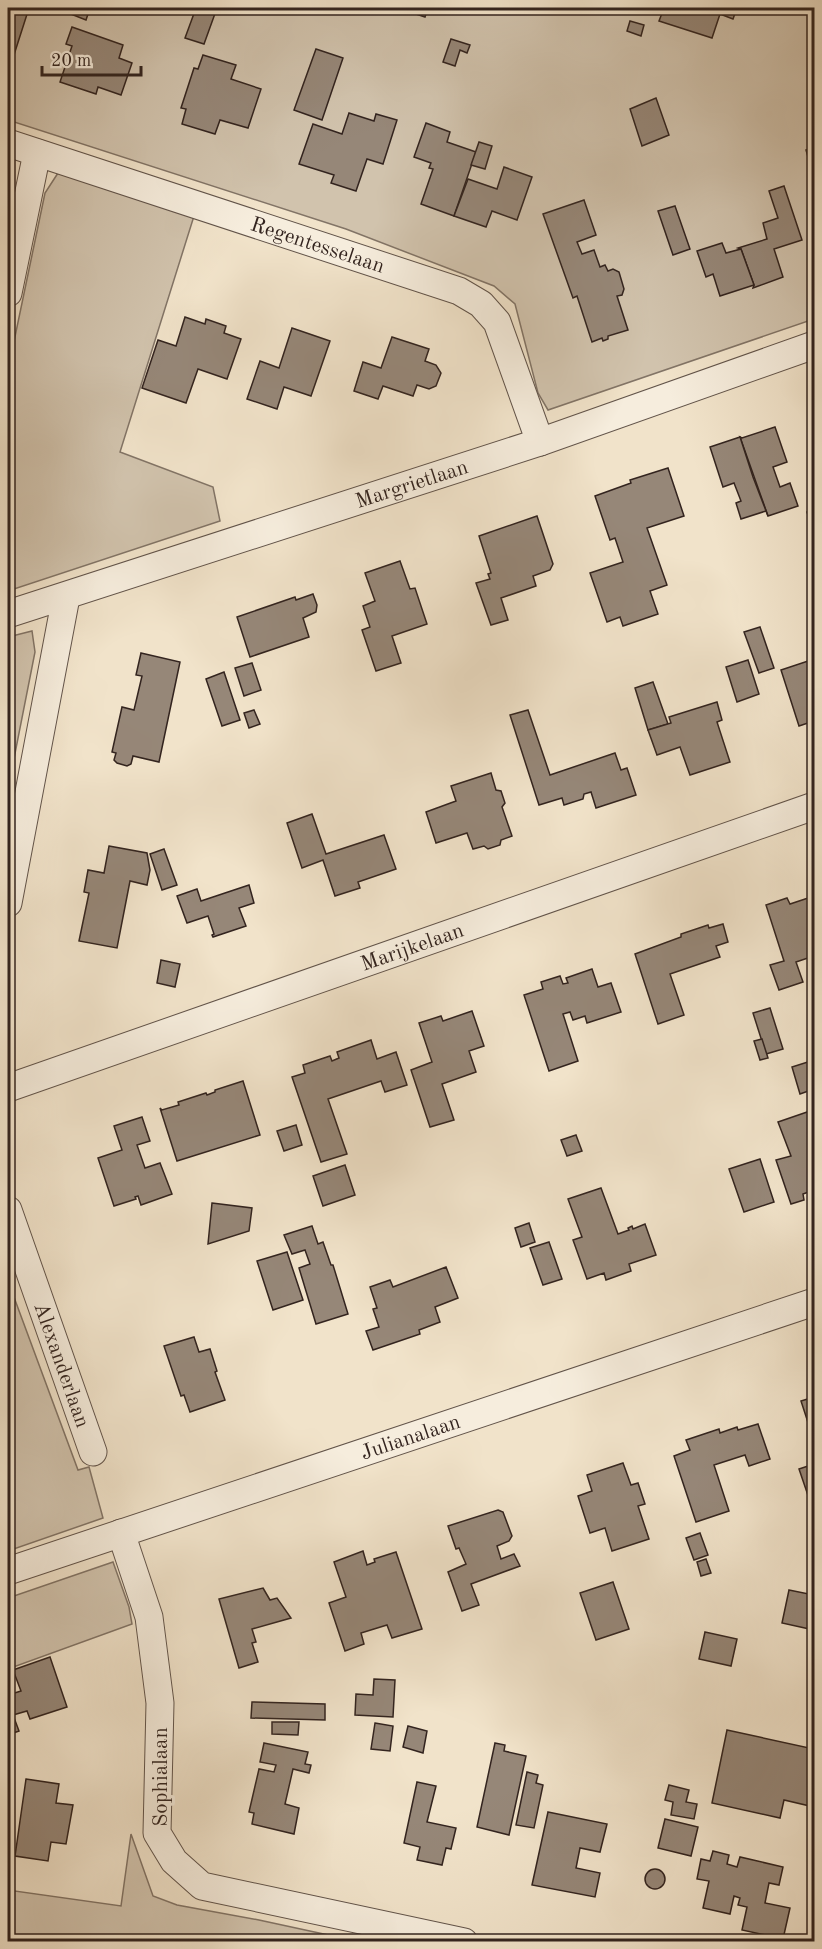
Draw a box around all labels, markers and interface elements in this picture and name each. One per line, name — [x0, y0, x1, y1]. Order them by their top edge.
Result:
scale bar — [42, 39, 141, 77]
text: 20 m — [51, 52, 91, 70]
street label: Regentesselaan — [248, 214, 387, 278]
street label: Margrietlaan — [353, 457, 471, 513]
street label: Marijkelaan — [358, 920, 467, 976]
street label: Alexanderlaan — [29, 1300, 93, 1431]
street label: Julianalaan — [358, 1412, 463, 1465]
street label: Sophialaan — [151, 1727, 172, 1827]

